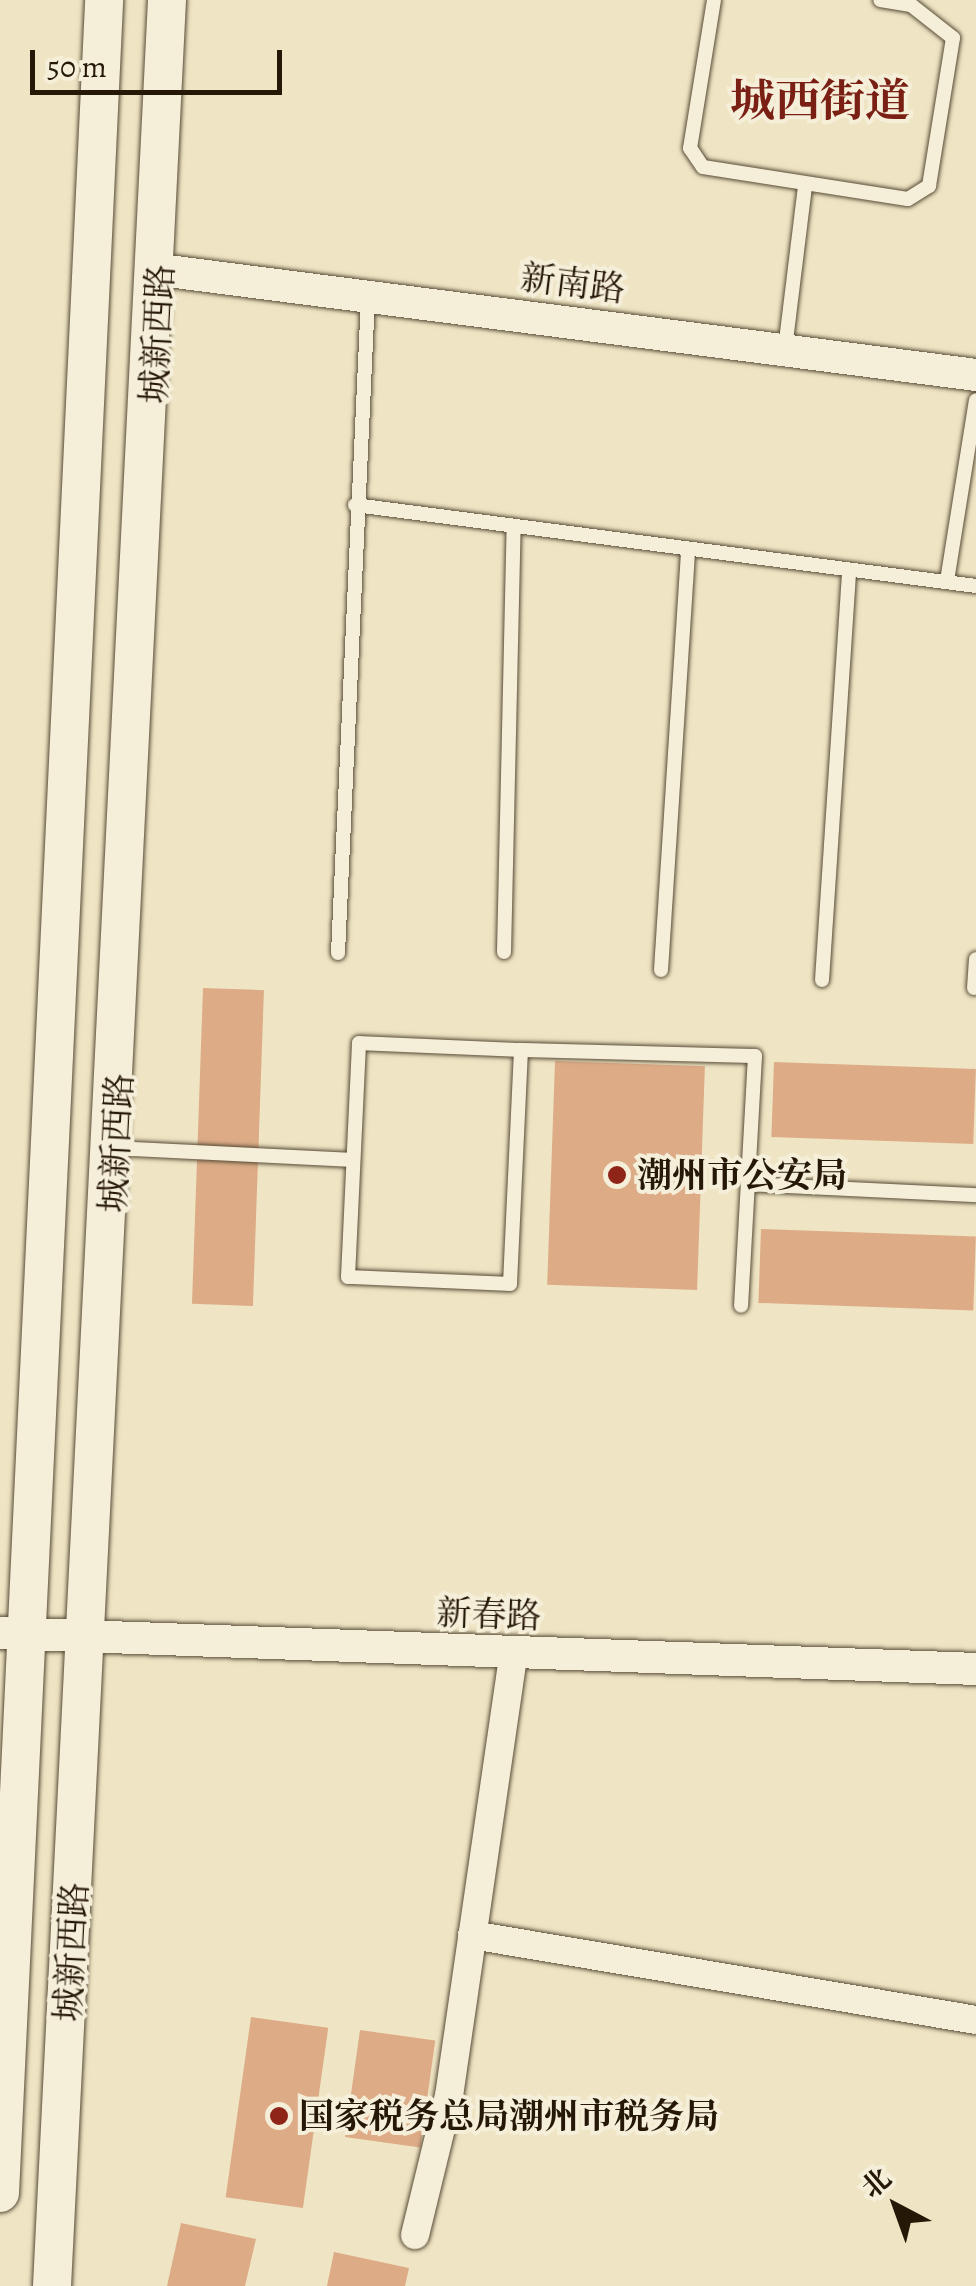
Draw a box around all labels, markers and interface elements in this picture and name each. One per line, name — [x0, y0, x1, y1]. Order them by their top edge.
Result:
scale bar — [35, 30, 288, 92]
text: 50 m — [47, 47, 107, 87]
district label: 城西街道 — [730, 75, 910, 129]
street label: 新南路 — [518, 256, 628, 310]
street label: 城新西路 — [132, 263, 182, 405]
street label: 城新西路 — [91, 1072, 141, 1214]
place label: 潮州市公安局 — [637, 1154, 847, 1196]
marker: 潮州市公安局 — [606, 1164, 628, 1186]
street label: 新春路 — [436, 1591, 542, 1637]
street label: 城新西路 — [46, 1881, 96, 2023]
place label: 国家税务总局潮州市税务局 — [299, 2095, 719, 2137]
marker: 国家税务总局潮州市税务局 — [268, 2105, 290, 2127]
north arrow — [846, 2156, 946, 2256]
text: 北 — [853, 2160, 899, 2207]

